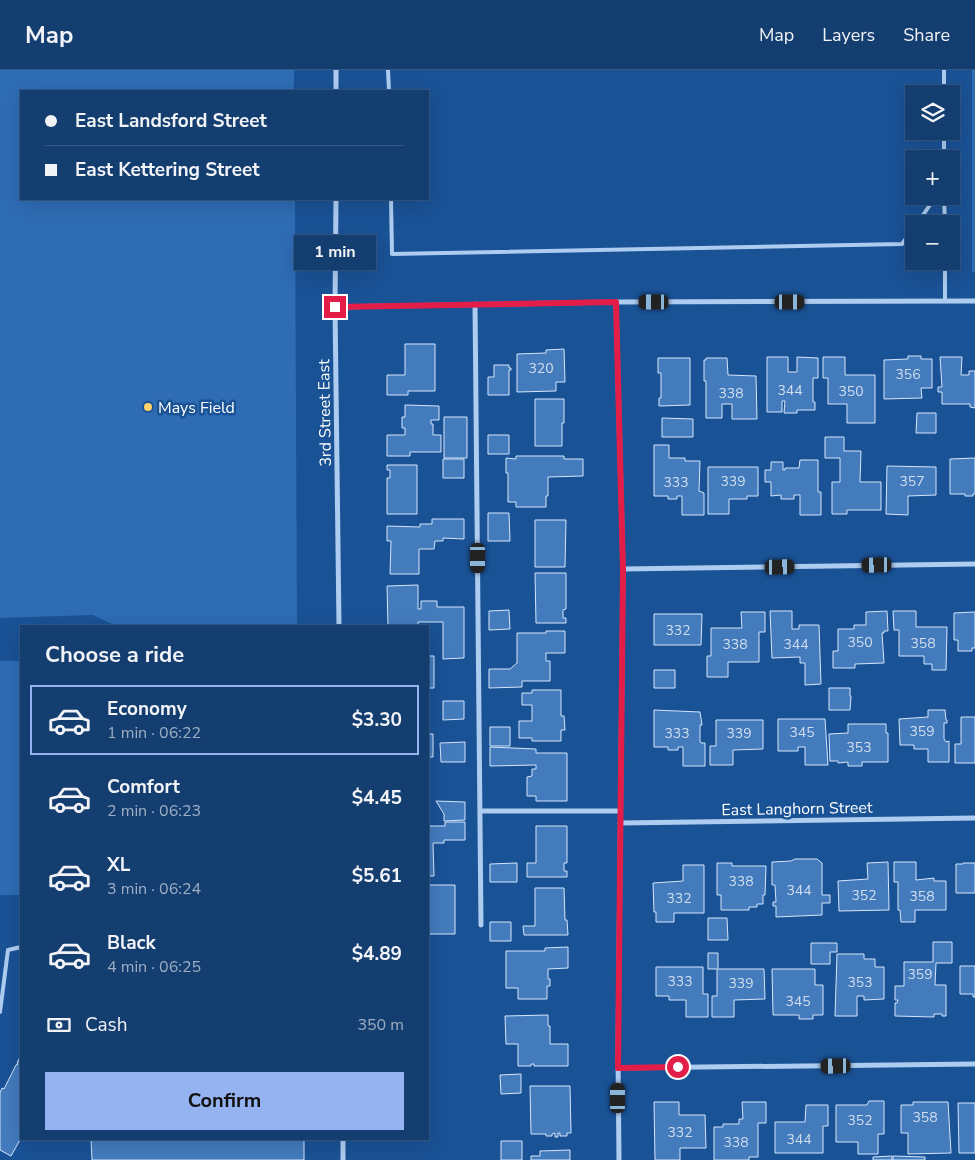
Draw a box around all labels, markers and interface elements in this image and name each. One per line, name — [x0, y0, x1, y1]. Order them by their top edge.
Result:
text: Map — [25, 19, 73, 51]
text: Map — [759, 23, 794, 47]
text: Layers — [822, 23, 875, 47]
text: Share — [903, 23, 950, 47]
map controls — [905, 85, 960, 270]
button: layers — [905, 85, 960, 140]
text: East Landsford Street — [75, 108, 267, 134]
button: + — [905, 150, 960, 205]
text: East Kettering Street — [75, 157, 260, 183]
button: − — [905, 215, 960, 270]
callout: 1 min — [294, 234, 376, 270]
text: 1 min — [314, 241, 356, 263]
car — [639, 295, 669, 310]
car — [775, 295, 805, 310]
route end — [324, 296, 346, 318]
street label: 3rd Street East — [313, 359, 337, 467]
house number: 320 — [528, 359, 554, 378]
house number: 356 — [895, 365, 921, 384]
house number: 344 — [777, 381, 803, 400]
house number: 350 — [838, 382, 864, 401]
house number: 338 — [718, 384, 744, 403]
place label: Mays Field — [158, 397, 235, 419]
marker: Mays Field — [142, 401, 154, 413]
house number: 339 — [720, 472, 746, 491]
house number: 357 — [899, 472, 925, 491]
house number: 333 — [663, 473, 689, 492]
car — [470, 543, 485, 573]
car — [861, 557, 892, 573]
car — [764, 559, 795, 575]
house number: 332 — [665, 621, 691, 640]
house number: 350 — [847, 633, 873, 652]
house number: 358 — [910, 634, 936, 653]
house number: 338 — [722, 635, 748, 654]
house number: 344 — [783, 635, 809, 654]
text: Choose a ride — [45, 640, 184, 670]
text: Economy — [107, 696, 187, 722]
icon: car — [47, 698, 92, 743]
text: $3.30 — [352, 707, 402, 733]
text: 1 min · 06:22 — [107, 722, 201, 744]
house number: 359 — [909, 722, 935, 741]
house number: 345 — [789, 723, 815, 742]
house number: 333 — [664, 724, 690, 743]
house number: 339 — [726, 724, 752, 743]
house number: 353 — [846, 738, 872, 757]
text: Comfort — [107, 774, 180, 800]
icon: car — [47, 776, 92, 821]
text: $4.45 — [352, 785, 402, 811]
street label: East Langhorn Street — [721, 797, 873, 821]
text: 2 min · 06:23 — [107, 800, 201, 822]
text: XL — [107, 852, 130, 878]
icon: car — [47, 854, 92, 899]
text: $5.61 — [352, 863, 402, 889]
house number: 338 — [728, 872, 754, 891]
text: 3 min · 06:24 — [107, 878, 201, 900]
house number: 344 — [786, 881, 812, 900]
house number: 352 — [851, 886, 877, 905]
house number: 358 — [909, 887, 935, 906]
house number: 332 — [666, 889, 692, 908]
text: Black — [107, 930, 156, 956]
icon: car — [47, 932, 92, 977]
text: $4.89 — [352, 941, 402, 967]
text: 4 min · 06:25 — [107, 956, 201, 978]
house number: 359 — [907, 965, 933, 984]
house number: 333 — [667, 972, 693, 991]
house number: 353 — [847, 973, 873, 992]
house number: 339 — [728, 974, 754, 993]
house number: 345 — [785, 992, 811, 1011]
icon: cash — [45, 1011, 73, 1039]
text: Cash — [85, 1012, 127, 1038]
text: 350 m — [357, 1014, 404, 1036]
route start — [667, 1056, 689, 1078]
car — [820, 1058, 851, 1074]
button: Confirm — [45, 1072, 404, 1130]
car — [610, 1083, 625, 1113]
house number: 358 — [912, 1108, 938, 1127]
house number: 352 — [847, 1111, 873, 1130]
house number: 332 — [667, 1123, 693, 1142]
house number: 344 — [786, 1130, 812, 1149]
house number: 338 — [723, 1133, 749, 1152]

